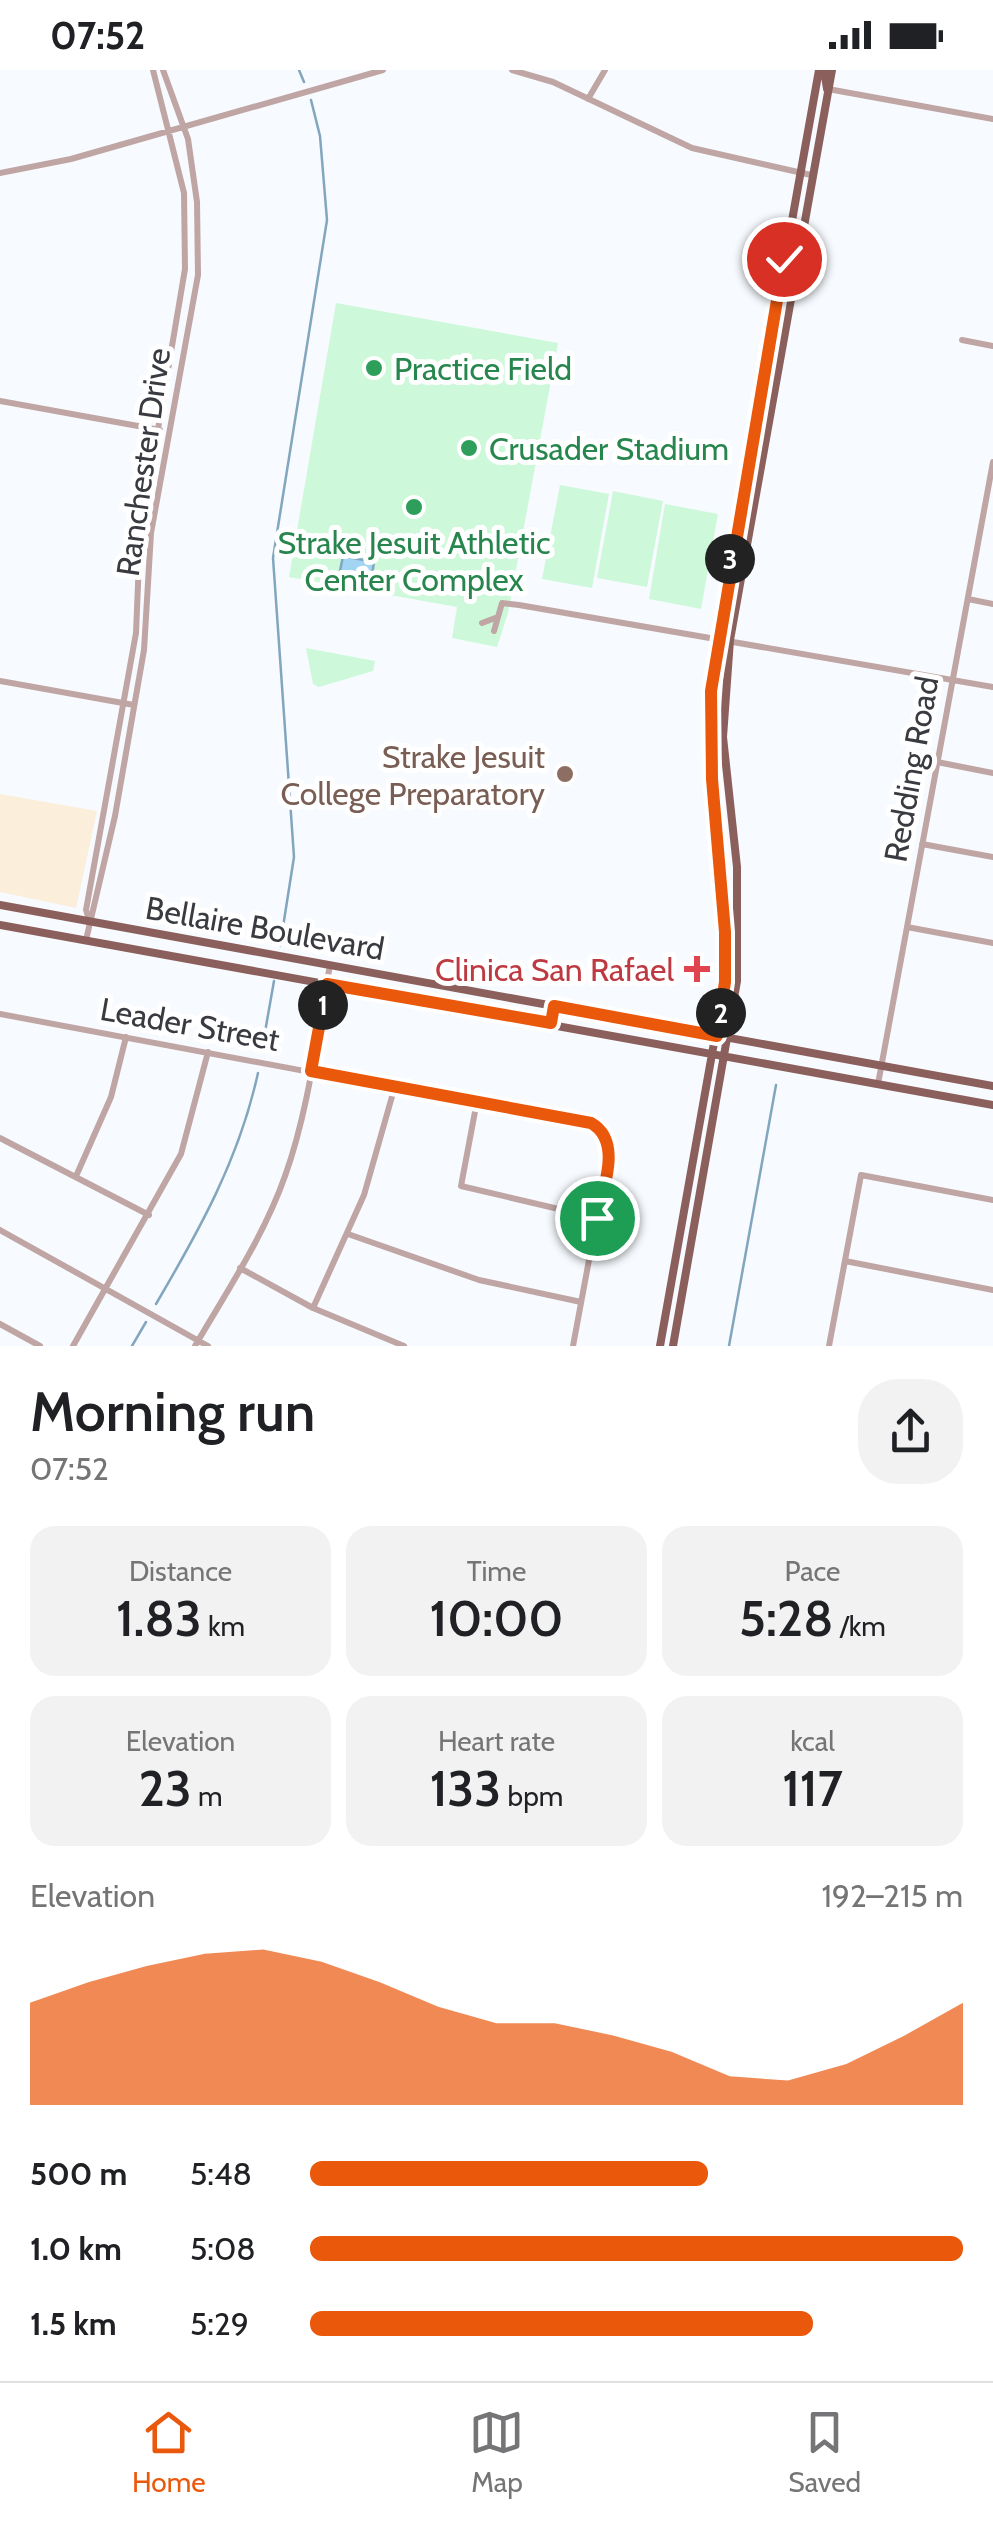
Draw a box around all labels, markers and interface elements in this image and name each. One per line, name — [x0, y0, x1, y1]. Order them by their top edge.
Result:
text: 07:52 — [50, 12, 145, 59]
pin — [742, 217, 827, 302]
icon: check — [757, 232, 812, 287]
street label: Ranchester Drive — [108, 345, 178, 579]
place label: Practice Field — [394, 349, 572, 388]
marker: Practice Field — [363, 357, 385, 379]
place label: Crusader Stadium — [489, 429, 729, 468]
marker: Crusader Stadium — [458, 437, 480, 459]
marker: Strake Jesuit Athletic Center Complex — [403, 496, 425, 518]
place label: Strake Jesuit Athletic Center Complex — [277, 523, 551, 599]
pin: 3 — [705, 534, 755, 584]
text: 3 — [722, 542, 738, 576]
street label: Redding Road — [875, 673, 947, 865]
place label: Strake Jesuit College Preparatory — [281, 737, 545, 813]
marker: Strake Jesuit College Preparatory — [554, 763, 576, 785]
street label: Bellaire Boulevard — [143, 888, 387, 968]
place label: Clinica San Rafael — [435, 950, 674, 989]
marker: Clinica San Rafael — [684, 956, 710, 982]
pin: 1 — [298, 980, 348, 1030]
text: 1 — [318, 988, 328, 1022]
pin: 2 — [696, 988, 746, 1038]
street label: Leader Street — [97, 989, 283, 1059]
text: 2 — [714, 996, 728, 1030]
pin — [555, 1176, 640, 1261]
icon: arrive — [570, 1191, 625, 1246]
text: Morning run — [30, 1378, 315, 1445]
button: share — [858, 1379, 963, 1484]
text: 07:52 — [30, 1449, 109, 1488]
text: Distance — [129, 1554, 232, 1588]
text: Time — [467, 1554, 526, 1588]
text: Pace — [785, 1554, 840, 1588]
text: 1.83 — [116, 1588, 202, 1649]
text: 10:00 — [430, 1588, 563, 1649]
text: 5:28 — [739, 1588, 833, 1649]
text: km — [202, 1609, 245, 1643]
text: /km — [833, 1609, 886, 1643]
text: Elevation — [126, 1724, 235, 1758]
text: Heart rate — [438, 1724, 555, 1758]
text: kcal — [790, 1724, 835, 1758]
text: 23 — [138, 1758, 192, 1819]
text: 133 — [430, 1758, 501, 1819]
text: 117 — [782, 1758, 843, 1819]
text: m — [192, 1779, 223, 1813]
text: bpm — [501, 1779, 563, 1813]
text: Elevation — [30, 1876, 155, 1915]
text: 192–215 m — [821, 1876, 963, 1915]
text: 500 m — [30, 2154, 127, 2193]
text: 5:48 — [190, 2154, 252, 2193]
text: 1.0 km — [30, 2229, 122, 2268]
text: 5:08 — [190, 2229, 256, 2268]
text: 1.5 km — [30, 2304, 117, 2343]
text: 5:29 — [190, 2304, 249, 2343]
tab: Home — [132, 2405, 206, 2499]
tab: Map — [469, 2405, 524, 2499]
tab: Saved — [788, 2405, 861, 2499]

